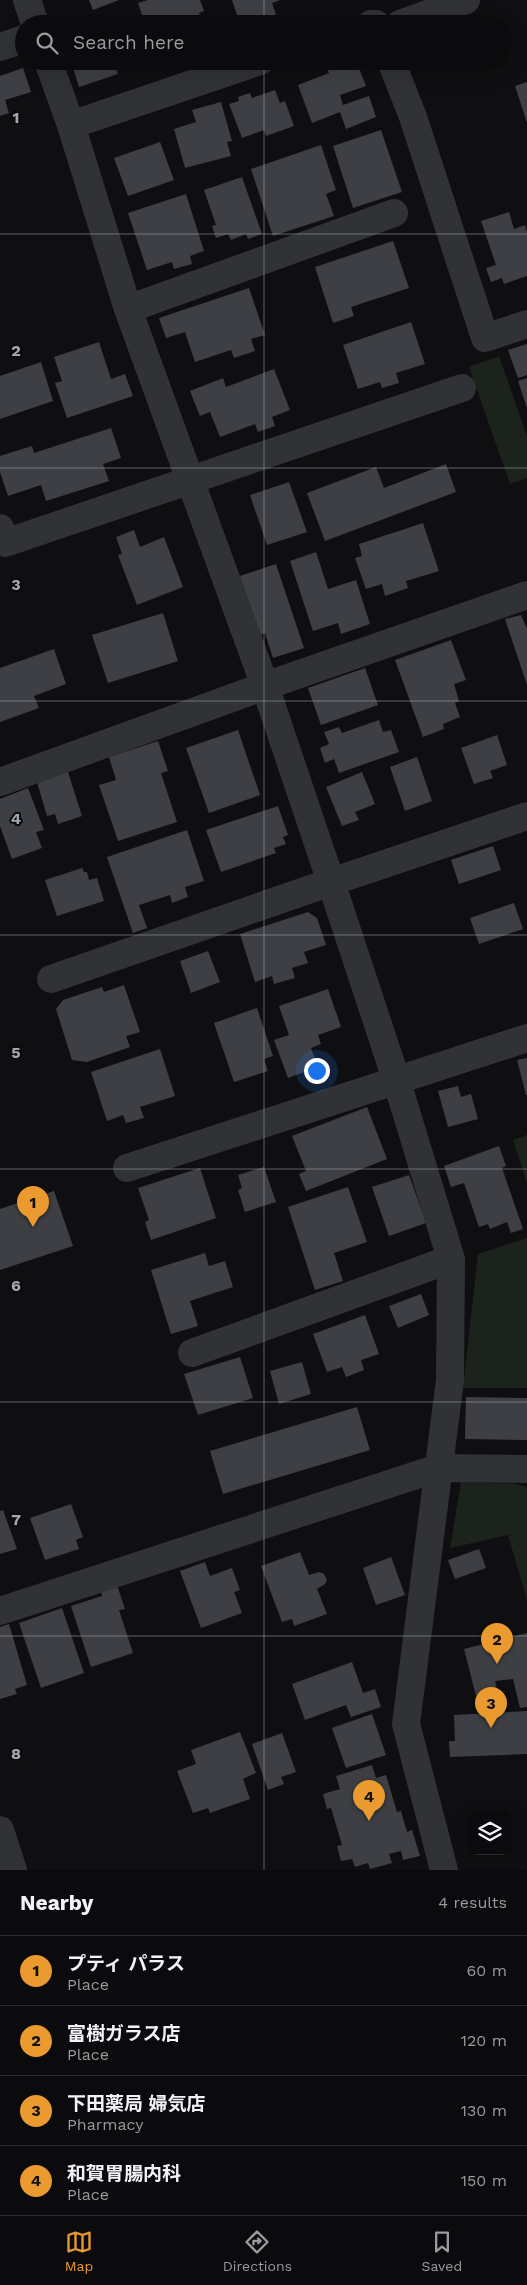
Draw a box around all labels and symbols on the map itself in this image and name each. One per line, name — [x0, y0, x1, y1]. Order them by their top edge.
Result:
text: 1 — [13, 108, 19, 127]
text: 2 — [11, 341, 21, 360]
text: 3 — [11, 575, 21, 594]
text: 4 — [11, 809, 21, 828]
text: 5 — [11, 1043, 21, 1062]
your location — [304, 1058, 330, 1084]
pin: 1 — [17, 1186, 49, 1227]
text: 6 — [11, 1276, 21, 1295]
text: 7 — [11, 1510, 21, 1529]
pin: 2 — [481, 1623, 513, 1664]
pin: 3 — [475, 1687, 507, 1728]
text: 8 — [11, 1744, 21, 1763]
pin: 4 — [353, 1780, 385, 1821]

